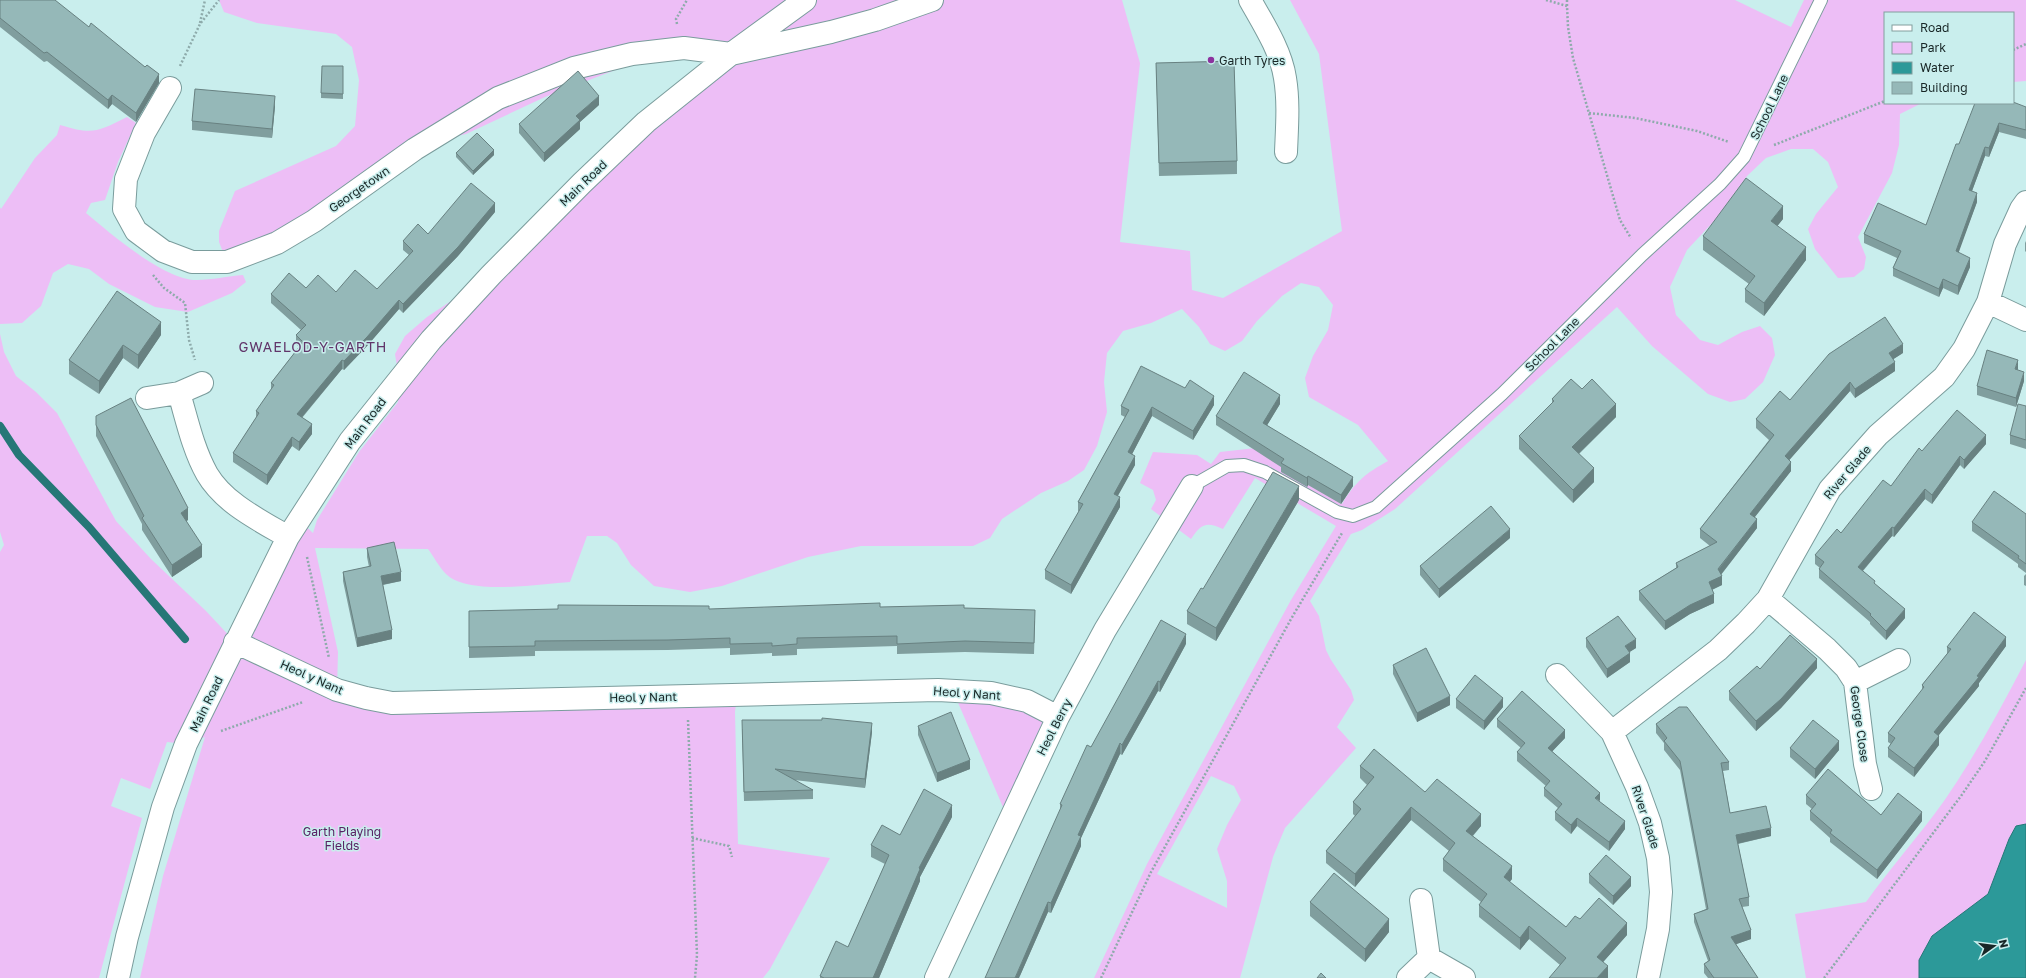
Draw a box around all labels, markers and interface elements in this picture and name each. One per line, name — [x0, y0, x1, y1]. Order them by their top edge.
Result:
legend — [1884, 12, 2014, 104]
text: Road — [1920, 20, 1949, 35]
text: Park — [1920, 40, 1946, 55]
place label: Garth Tyres — [1219, 53, 1285, 68]
marker: Garth Tyres — [1206, 55, 1216, 65]
text: Water — [1920, 60, 1954, 75]
street label: School Lane — [1747, 72, 1791, 142]
text: Building — [1920, 80, 1968, 95]
street label: Main Road — [556, 157, 610, 209]
street label: Georgetown — [326, 163, 392, 215]
street label: School Lane — [1522, 314, 1582, 374]
district label: GWAELOD-Y-GARTH — [239, 338, 387, 355]
street label: Main Road — [341, 394, 389, 452]
street label: River Glade — [1820, 442, 1874, 502]
street label: Heol y Nant — [278, 656, 346, 698]
street label: Main Road — [186, 674, 226, 734]
street label: Heol y Nant — [933, 683, 1002, 703]
street label: George Close — [1847, 685, 1873, 763]
street label: Heol y Nant — [609, 689, 677, 705]
street label: Heol Berry — [1033, 696, 1075, 758]
street label: River Glade — [1629, 783, 1663, 851]
park label: Garth Playing Fields — [303, 824, 381, 853]
north arrow — [1974, 926, 2014, 966]
text: N — [1997, 938, 2012, 949]

